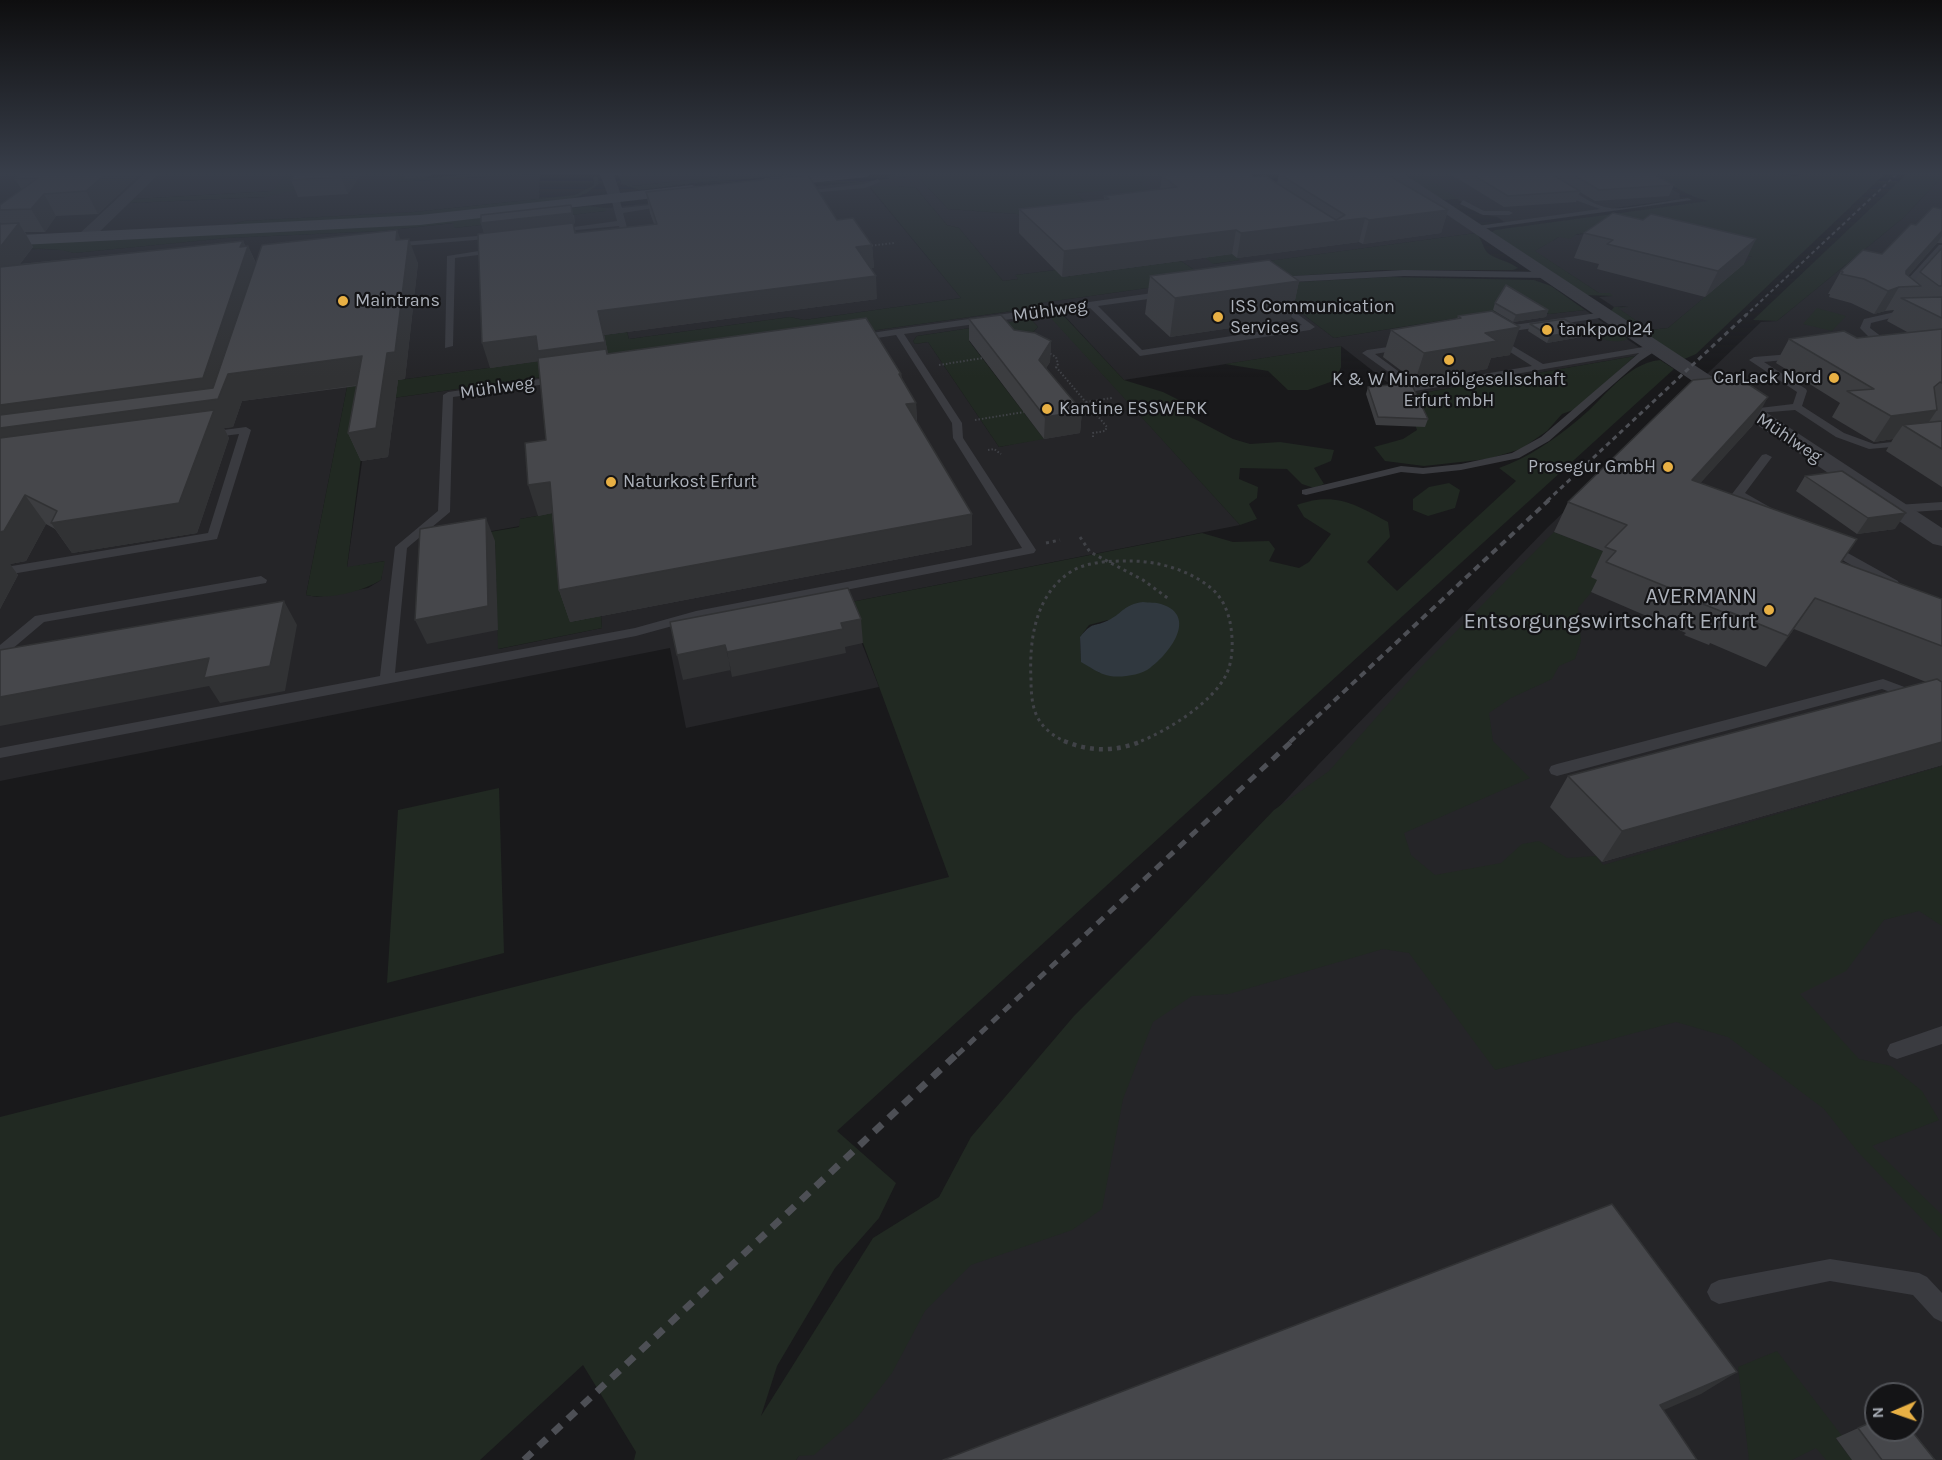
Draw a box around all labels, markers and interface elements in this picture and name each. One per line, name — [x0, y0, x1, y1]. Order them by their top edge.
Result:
place label: Maintrans — [355, 290, 440, 312]
marker: Maintrans — [336, 294, 350, 308]
street label: Mühlweg — [1012, 295, 1088, 327]
place label: ISS Communication Services — [1230, 296, 1395, 338]
marker: ISS Communication Services — [1211, 310, 1225, 324]
place label: tankpool24 — [1559, 319, 1652, 341]
marker: tankpool24 — [1540, 323, 1554, 337]
marker: K & W Mineralölgesellschaft Erfurt mbH — [1442, 353, 1456, 367]
place label: CarLack Nord — [1713, 367, 1822, 389]
place label: K & W Mineralölgesellschaft Erfurt mbH — [1332, 369, 1566, 412]
marker: CarLack Nord — [1827, 371, 1841, 385]
street label: Mühlweg — [459, 372, 535, 404]
place label: Kantine ESSWERK — [1059, 398, 1207, 420]
marker: Kantine ESSWERK — [1040, 402, 1054, 416]
street label: Mühlweg — [1752, 408, 1826, 468]
place label: Prosegur GmbH — [1528, 456, 1656, 478]
marker: Prosegur GmbH — [1661, 460, 1675, 474]
place label: Naturkost Erfurt — [623, 471, 757, 493]
marker: Naturkost Erfurt — [604, 475, 618, 489]
place label: AVERMANN Entsorgungswirtschaft Erfurt — [1463, 584, 1757, 636]
marker: AVERMANN Entsorgungswirtschaft Erfurt — [1762, 603, 1776, 617]
north arrow — [1864, 1382, 1924, 1442]
text: N — [1868, 1407, 1887, 1419]

